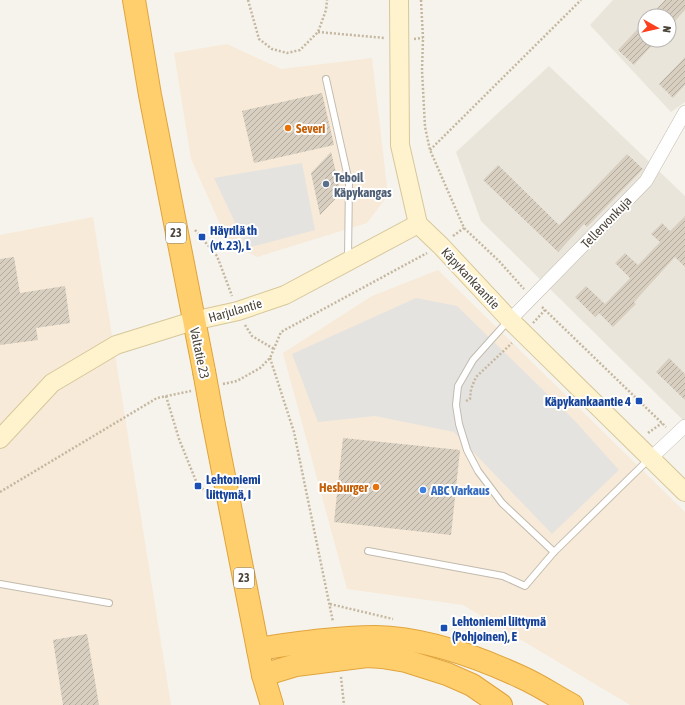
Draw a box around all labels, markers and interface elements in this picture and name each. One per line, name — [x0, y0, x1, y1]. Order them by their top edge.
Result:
north arrow — [637, 8, 677, 48]
text: N — [661, 25, 673, 33]
place label: Severi — [296, 121, 325, 136]
marker: Severi — [283, 123, 293, 133]
place label: Teboil Käpykangas — [334, 170, 392, 200]
marker: Teboil Käpykangas — [321, 179, 331, 189]
street label: Tellervonkuja — [578, 193, 635, 251]
road number: 23 — [166, 223, 186, 243]
place label: Häyrilä th (vt. 23), L — [210, 223, 257, 253]
marker: Häyrilä th (vt. 23), L — [197, 232, 207, 242]
street label: Käpykankaantie — [438, 245, 503, 312]
street label: Harjulantie — [207, 296, 264, 325]
street label: Valtatie 23 — [187, 326, 212, 380]
place label: Käpykankaantie 4 — [545, 394, 631, 409]
marker: Käpykankaantie 4 — [634, 396, 644, 406]
place label: Lehtoniemi liittymä, I — [206, 472, 261, 502]
place label: Hesburger — [319, 480, 369, 495]
marker: Lehtoniemi liittymä, I — [193, 481, 203, 491]
marker: Hesburger — [371, 482, 381, 492]
place label: ABC Varkaus — [430, 483, 490, 498]
marker: ABC Varkaus — [418, 485, 428, 495]
road number: 23 — [234, 568, 254, 588]
place label: Lehtoniemi liittymä (Pohjoinen), E — [452, 614, 546, 644]
marker: Lehtoniemi liittymä (Pohjoinen), E — [439, 623, 449, 633]

